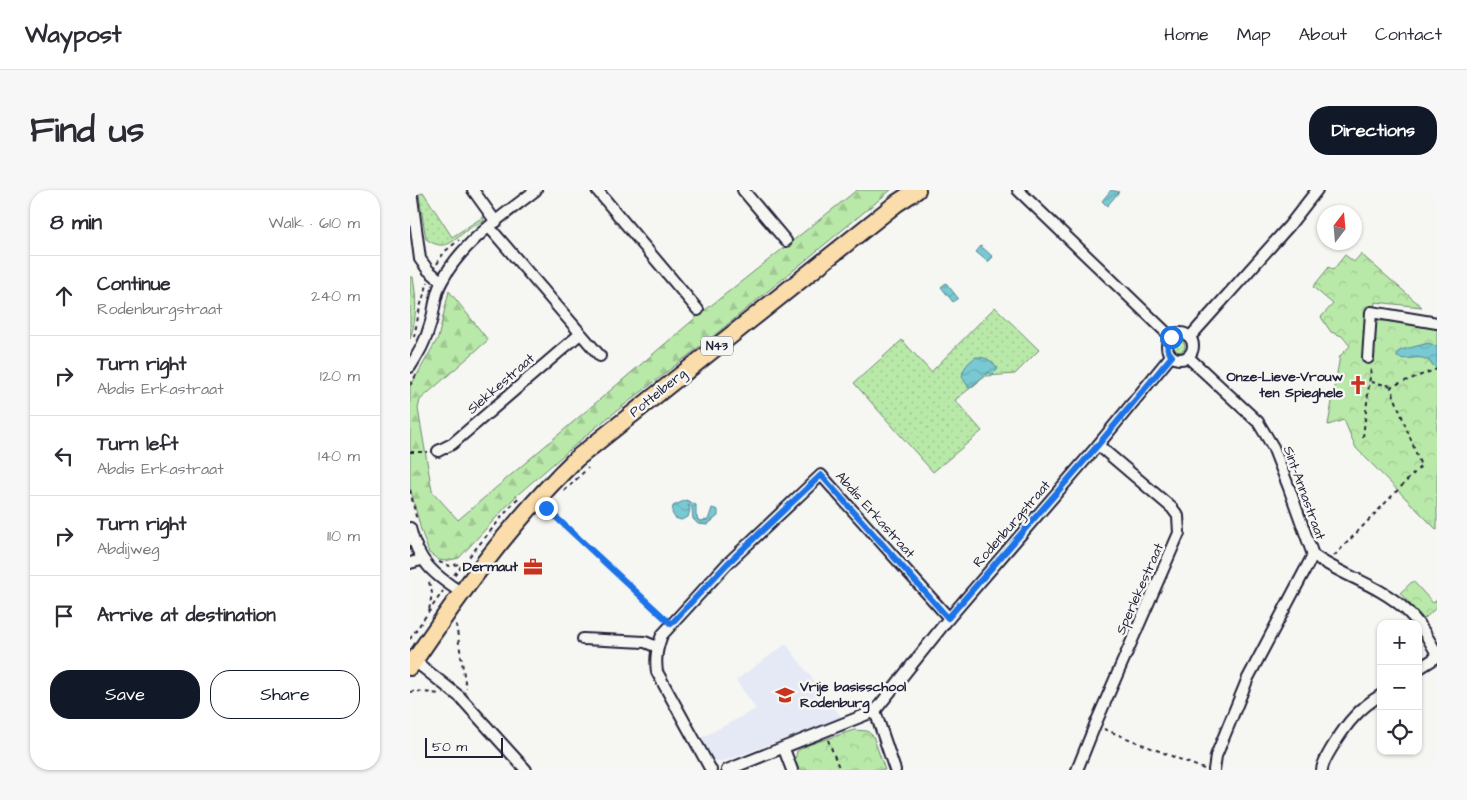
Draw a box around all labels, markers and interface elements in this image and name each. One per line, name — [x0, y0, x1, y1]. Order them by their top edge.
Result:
text: Waypost — [25, 18, 122, 52]
text: Home — [1164, 22, 1209, 47]
text: Map — [1237, 22, 1271, 47]
text: About — [1299, 22, 1347, 47]
text: Contact — [1375, 22, 1442, 47]
text: Find us — [30, 106, 144, 155]
button: Directions — [1309, 106, 1437, 155]
north arrow — [1317, 205, 1362, 250]
text: 8 min — [50, 208, 102, 237]
text: Walk · 610 m — [268, 212, 360, 234]
text: Continue — [97, 271, 171, 298]
icon: ahead — [50, 282, 78, 310]
text: 240 m — [311, 285, 360, 307]
text: Rodenburgstraat — [97, 298, 223, 320]
route start — [1160, 326, 1183, 349]
road number: N43 — [701, 336, 733, 356]
street label: Slekkestraat — [463, 349, 539, 419]
text: Turn right — [97, 351, 186, 378]
icon: right — [50, 362, 78, 390]
street label: Pottelberg — [625, 364, 691, 422]
text: 120 m — [320, 365, 360, 387]
place label: Onze-Lieve-Vrouw ten Spieghele — [1226, 367, 1343, 404]
church icon: Onze-Lieve-Vrouw ten Spieghele — [1347, 374, 1369, 396]
text: Abdis Erkastraat — [97, 378, 224, 400]
text: Turn left — [97, 431, 178, 458]
icon: left — [50, 442, 78, 470]
street label: Sint-Annastraat — [1278, 443, 1330, 543]
text: 140 m — [318, 445, 360, 467]
text: Abdis Erkastraat — [97, 458, 224, 480]
street label: Abdis Erkastraat — [830, 467, 920, 563]
street label: Rodenburgstraat — [968, 476, 1056, 572]
route end — [535, 497, 558, 520]
text: Turn right — [97, 511, 186, 538]
icon: right — [50, 522, 78, 550]
text: 110 m — [327, 525, 360, 547]
text: Abdijweg — [97, 538, 160, 560]
street label: Sperlekestraat — [1111, 540, 1169, 638]
office icon: Dermaut — [522, 556, 544, 578]
place label: Dermaut — [463, 557, 518, 577]
icon: arrive — [50, 602, 78, 630]
text: Arrive at destination — [97, 602, 276, 629]
map controls — [1377, 620, 1422, 755]
button: + — [1377, 620, 1422, 665]
button: − — [1377, 665, 1422, 710]
button: Save — [50, 670, 200, 719]
button: Share — [210, 670, 360, 719]
place label: Vrije basisschool Rodenburg — [799, 677, 907, 714]
school or university icon: Vrije basisschool Rodenburg — [774, 684, 796, 706]
button: locate — [1377, 710, 1422, 755]
scale bar — [425, 735, 502, 758]
text: 50 m — [432, 737, 467, 757]

